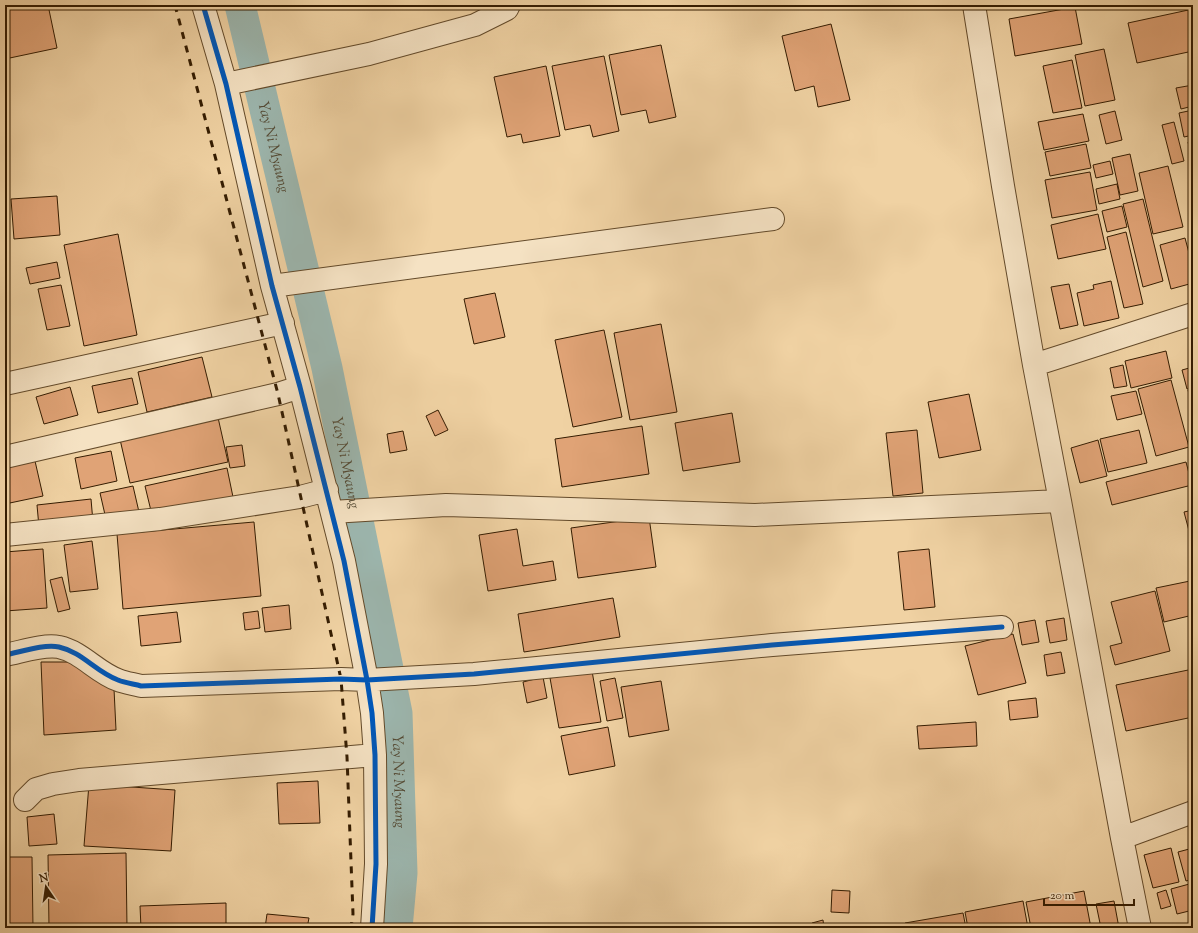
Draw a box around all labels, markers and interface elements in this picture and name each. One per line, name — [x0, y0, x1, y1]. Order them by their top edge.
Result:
water label: Yay Ni Myaung — [251, 99, 294, 196]
water label: Yay Ni Myaung — [325, 415, 364, 511]
water label: Yay Ni Myaung — [386, 735, 410, 829]
north arrow — [26, 867, 66, 907]
text: N — [37, 869, 50, 887]
scale bar — [1044, 881, 1134, 907]
text: 20 m — [1050, 887, 1075, 905]

